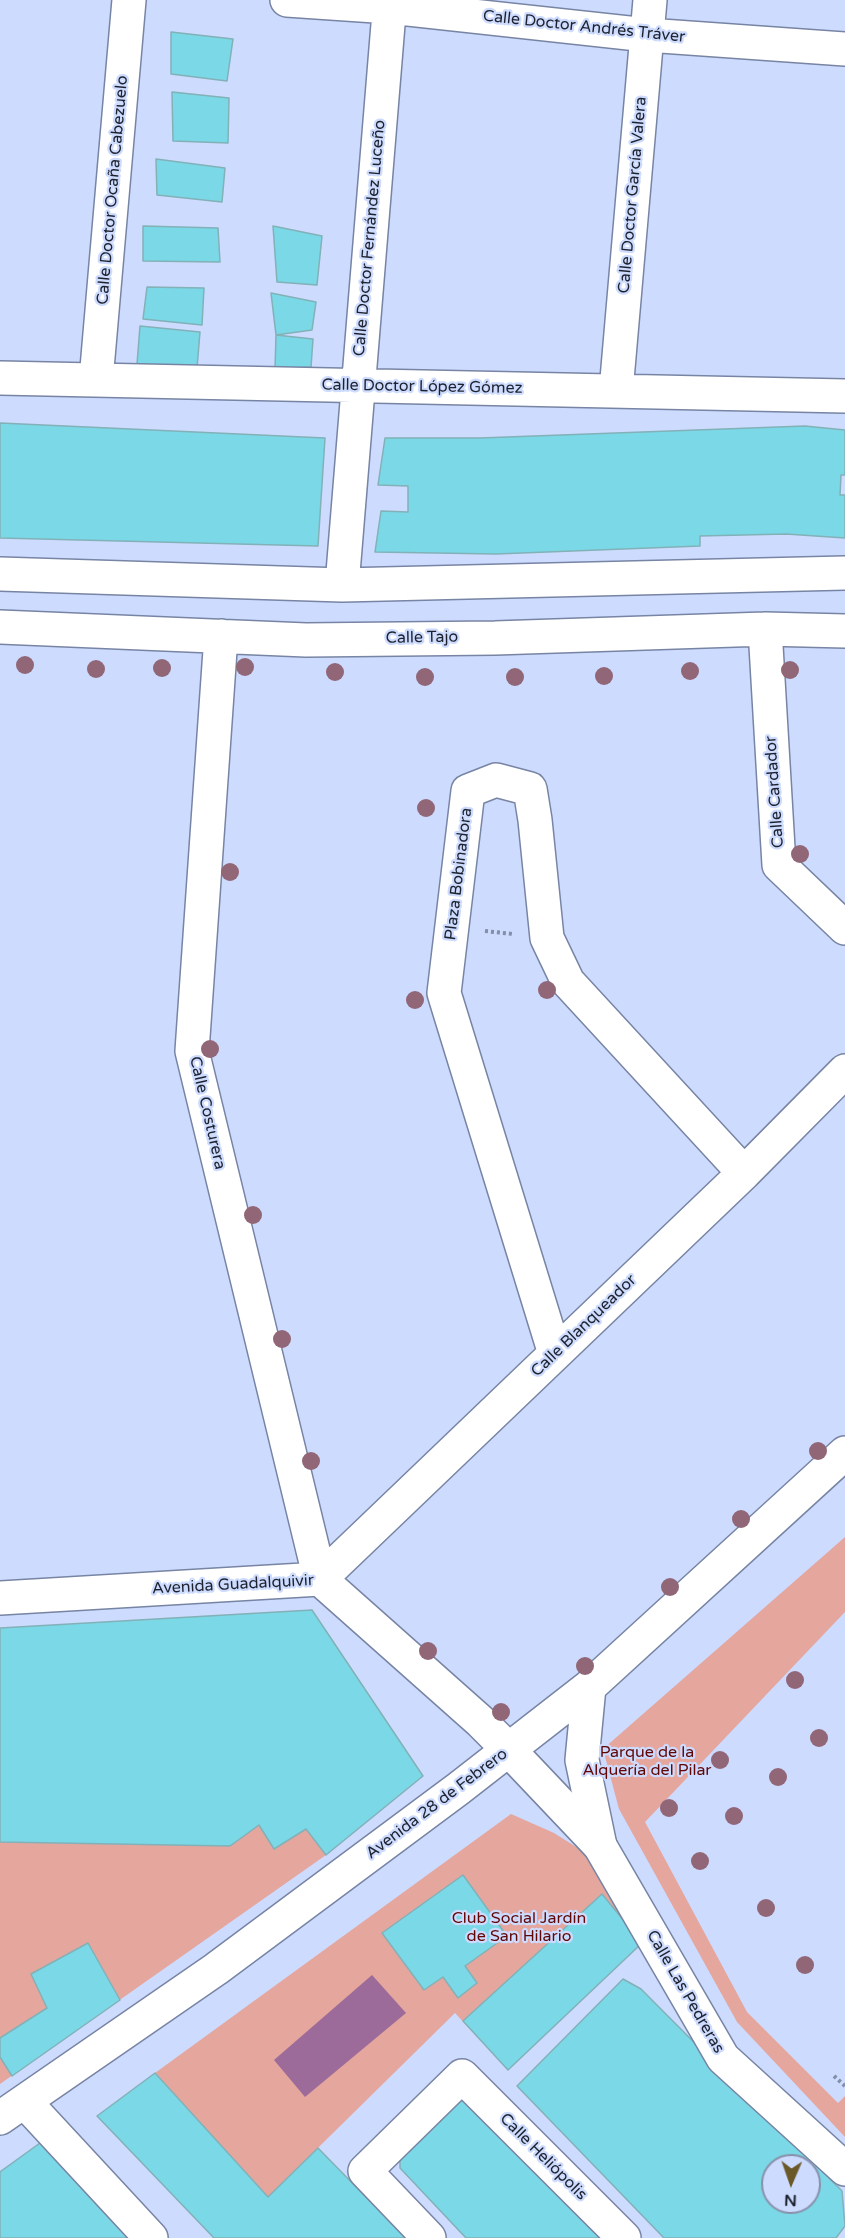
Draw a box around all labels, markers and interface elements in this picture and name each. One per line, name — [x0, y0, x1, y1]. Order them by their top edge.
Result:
street label: Calle Doctor Andrés Tráver — [482, 7, 686, 47]
street label: Calle Doctor Ocaña Cabezuelo — [93, 75, 133, 305]
street label: Calle Doctor García Valera — [615, 96, 651, 294]
street label: Calle Doctor Fernández Luceño — [350, 119, 390, 357]
street label: Calle Doctor López Gómez — [321, 376, 523, 398]
street label: Calle Tajo — [386, 628, 458, 648]
street label: Calle Cardador — [762, 735, 788, 849]
street label: Plaza Bobinadora — [441, 807, 477, 941]
street label: Calle Costurera — [185, 1055, 229, 1171]
street label: Calle Blanqueador — [527, 1271, 641, 1381]
street label: Avenida Guadalquivir — [152, 1571, 314, 1599]
park label: Parque de la Alquería del Pilar — [583, 1743, 711, 1781]
street label: Avenida 28 de Febrero — [362, 1745, 512, 1863]
park label: Club Social Jardín de San Hilario — [452, 1909, 586, 1947]
street label: Calle Las Pedreras — [642, 1927, 728, 2057]
street label: Calle Heliópolis — [495, 2109, 591, 2205]
north arrow — [761, 2154, 821, 2214]
text: N — [784, 2190, 797, 2210]

